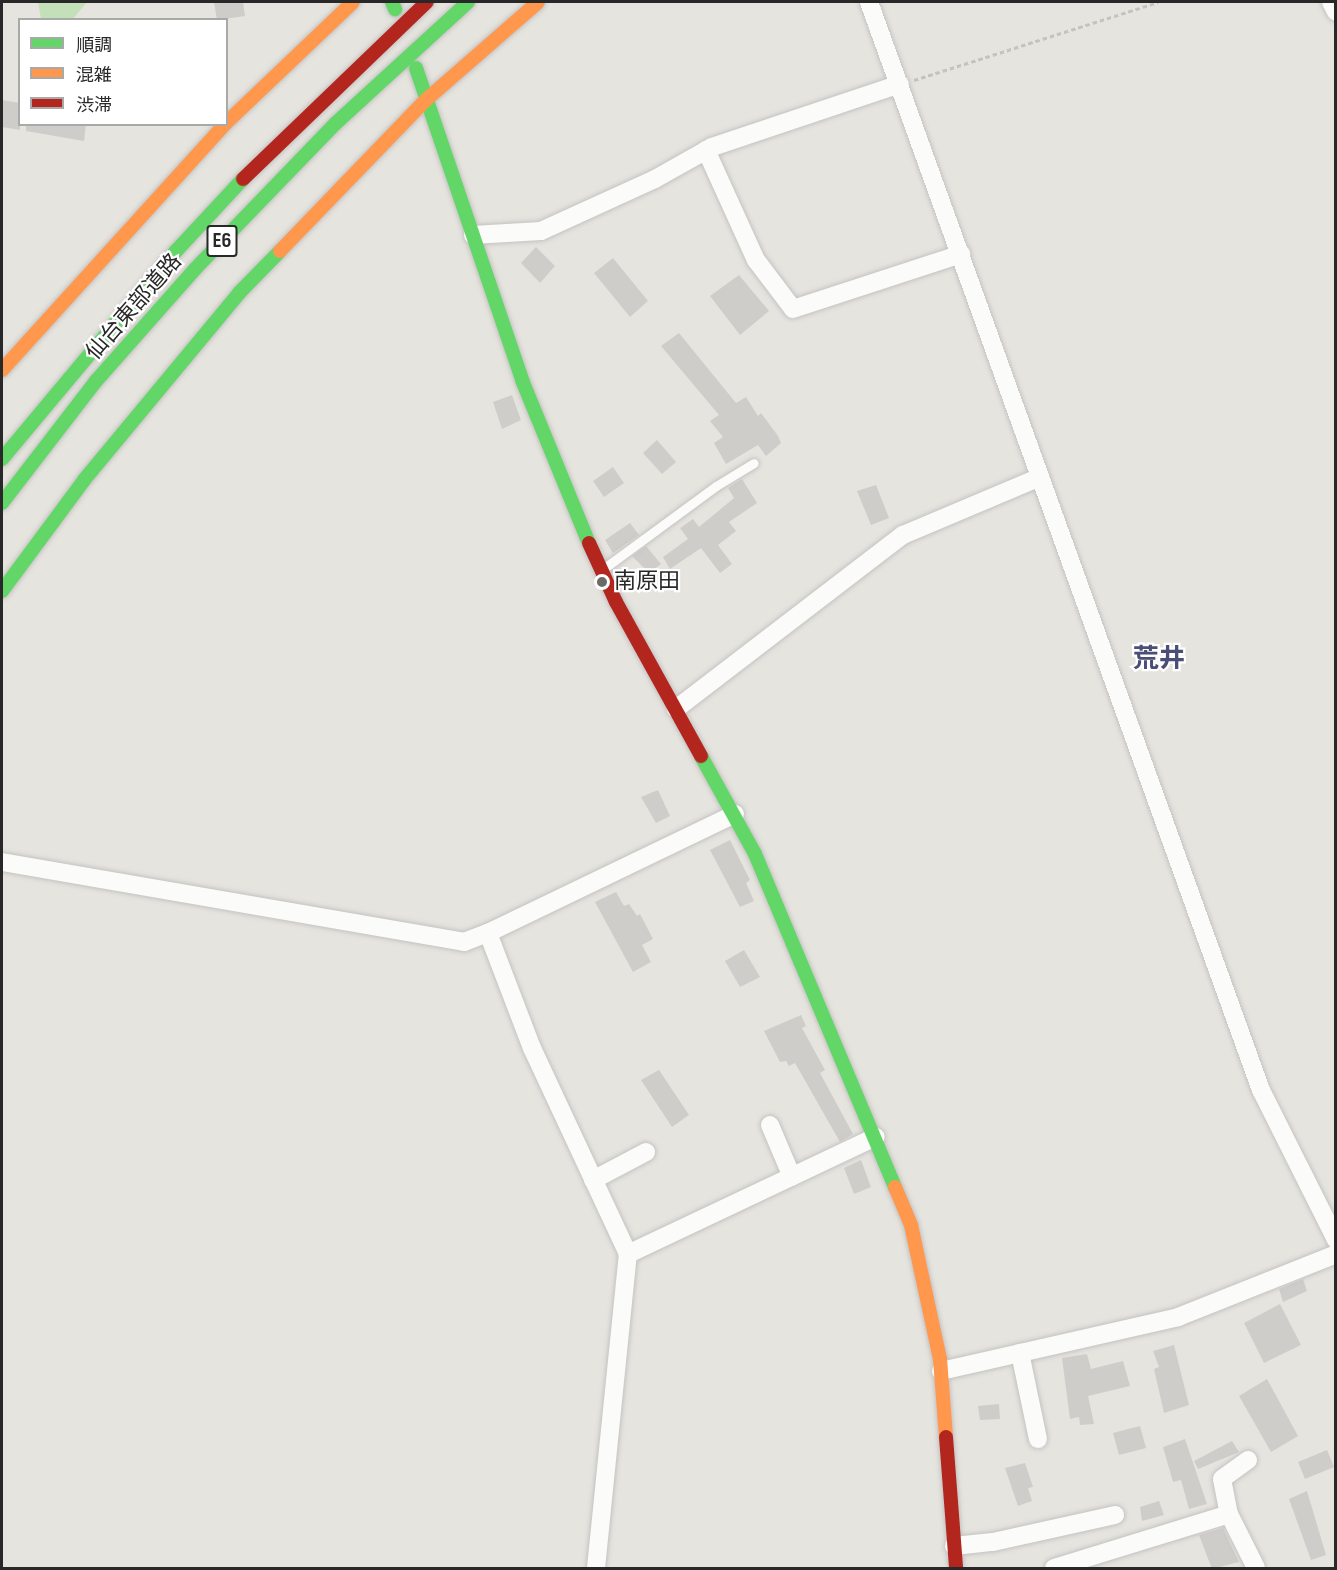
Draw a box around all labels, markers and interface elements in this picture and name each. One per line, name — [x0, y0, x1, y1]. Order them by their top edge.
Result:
legend — [18, 18, 228, 126]
text: 順調 — [76, 35, 112, 56]
text: 混雑 — [76, 65, 112, 86]
text: 渋滞 — [76, 95, 112, 116]
road number: E6 — [206, 223, 238, 259]
street label: 仙台東部道路 — [81, 249, 187, 365]
place label: 南原田 — [614, 569, 680, 595]
marker: 南原田 — [595, 575, 609, 589]
district label: 荒井 — [1133, 644, 1185, 676]

